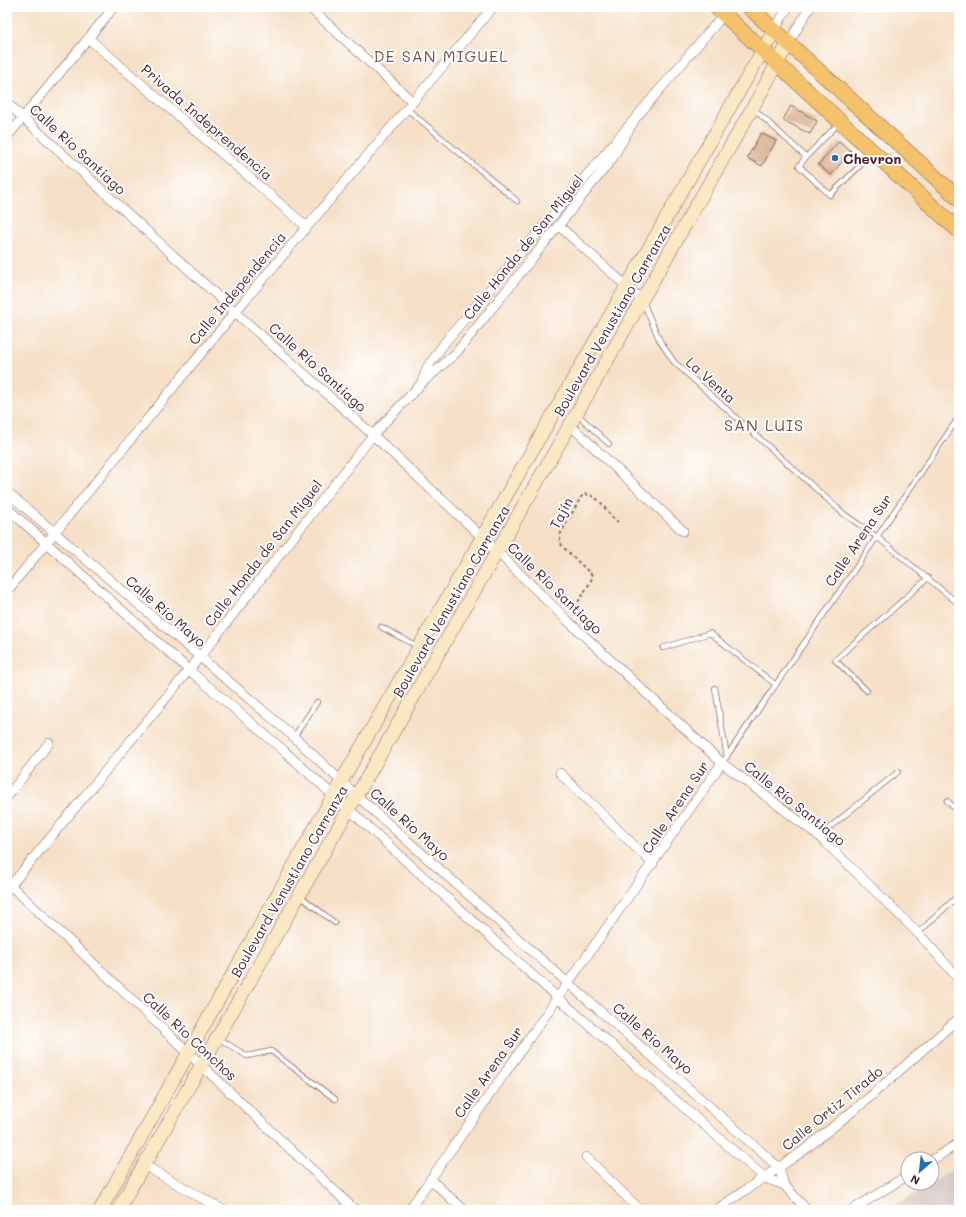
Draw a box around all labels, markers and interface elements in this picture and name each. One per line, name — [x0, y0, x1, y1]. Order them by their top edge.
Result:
district label: DE SAN MIGUEL — [373, 45, 509, 66]
street label: Privada Indeprendencia — [137, 60, 277, 184]
street label: Calle Río Santiago — [26, 99, 130, 199]
place label: Chevron — [843, 149, 901, 168]
marker: Chevron — [830, 153, 840, 163]
street label: Calle Honda de San Miguel — [459, 171, 587, 323]
street label: Boulevard Venustiano Carranza — [549, 221, 675, 419]
street label: Calle Independencia — [184, 228, 290, 348]
street label: Calle Río Santiago — [265, 318, 371, 416]
street label: La Venta — [682, 353, 740, 407]
district label: SAN LUIS — [724, 414, 804, 435]
street label: Calle Honda de San Miguel — [200, 476, 326, 630]
street label: Calle Arena Sur — [820, 490, 896, 590]
street label: Tajín — [545, 494, 577, 532]
street label: Boulevard Venustiano Carranza — [388, 502, 514, 700]
street label: Calle Río Santiago — [503, 538, 607, 638]
street label: Calle Río Mayo — [122, 571, 210, 651]
street label: Calle Río Santiago — [740, 756, 850, 850]
street label: Calle Arena Sur — [637, 757, 713, 857]
street label: Boulevard Venustiano Carranza — [226, 782, 352, 980]
street label: Calle Río Mayo — [366, 783, 454, 865]
street label: Calle Río Conchos — [139, 987, 241, 1085]
street label: Calle Río Mayo — [609, 998, 697, 1078]
street label: Calle Arena Sur — [449, 1022, 527, 1122]
street label: Calle Ortiz Tirado — [778, 1061, 886, 1155]
north arrow — [900, 1151, 940, 1191]
text: N — [908, 1172, 922, 1189]

